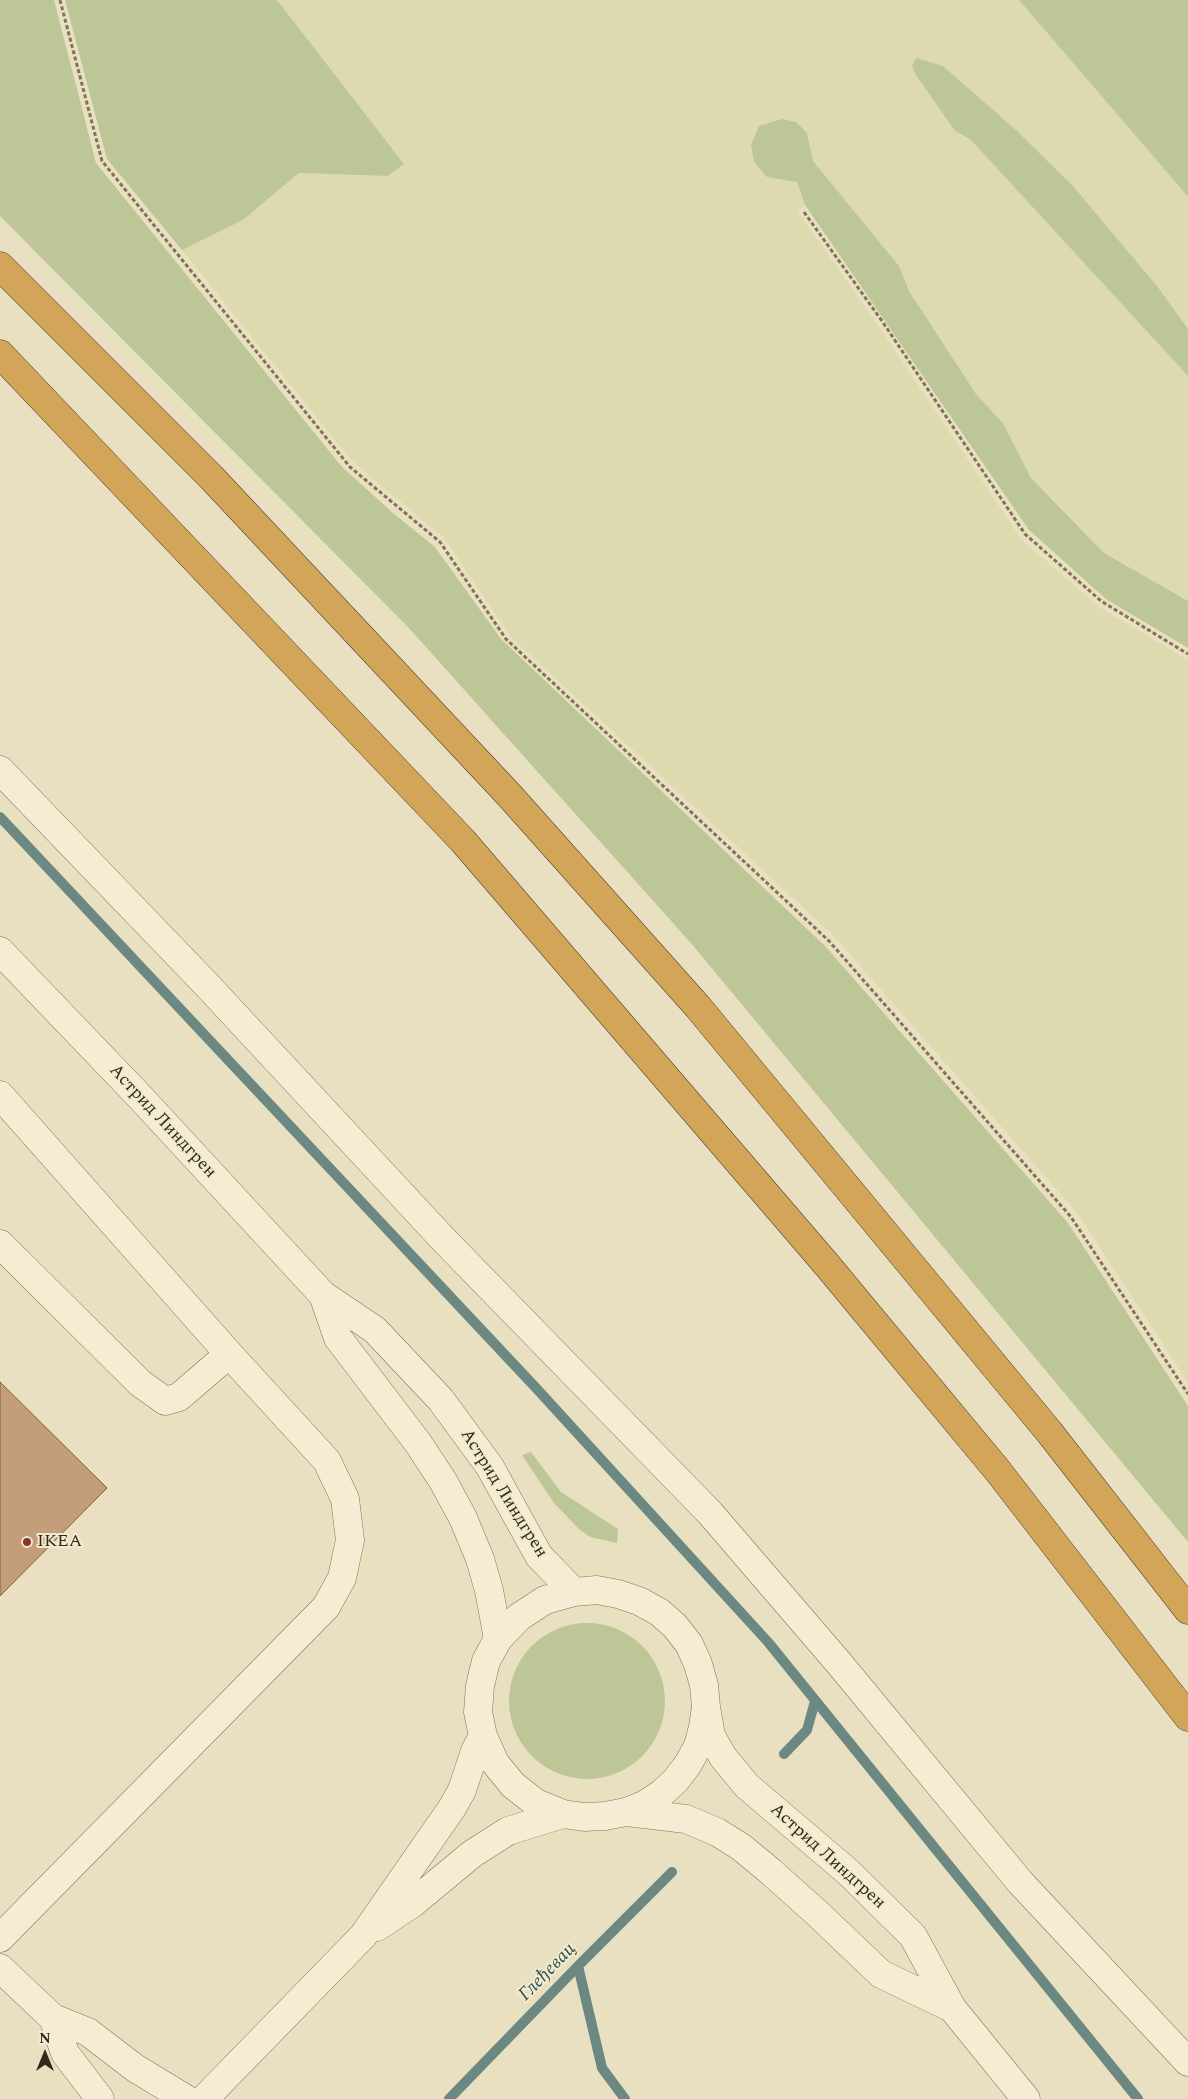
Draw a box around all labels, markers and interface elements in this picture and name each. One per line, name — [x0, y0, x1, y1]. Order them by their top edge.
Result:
street label: Астрид Линдгрен — [104, 1061, 220, 1183]
street label: Астрид Линдгрен — [455, 1426, 551, 1562]
place label: IKEA — [37, 1531, 82, 1553]
marker: IKEA — [21, 1536, 33, 1548]
street label: Астрид Линдгрен — [765, 1800, 889, 1914]
water label: Глеђевац — [515, 1939, 581, 2007]
text: N — [39, 2028, 51, 2049]
north arrow — [20, 2029, 70, 2079]

